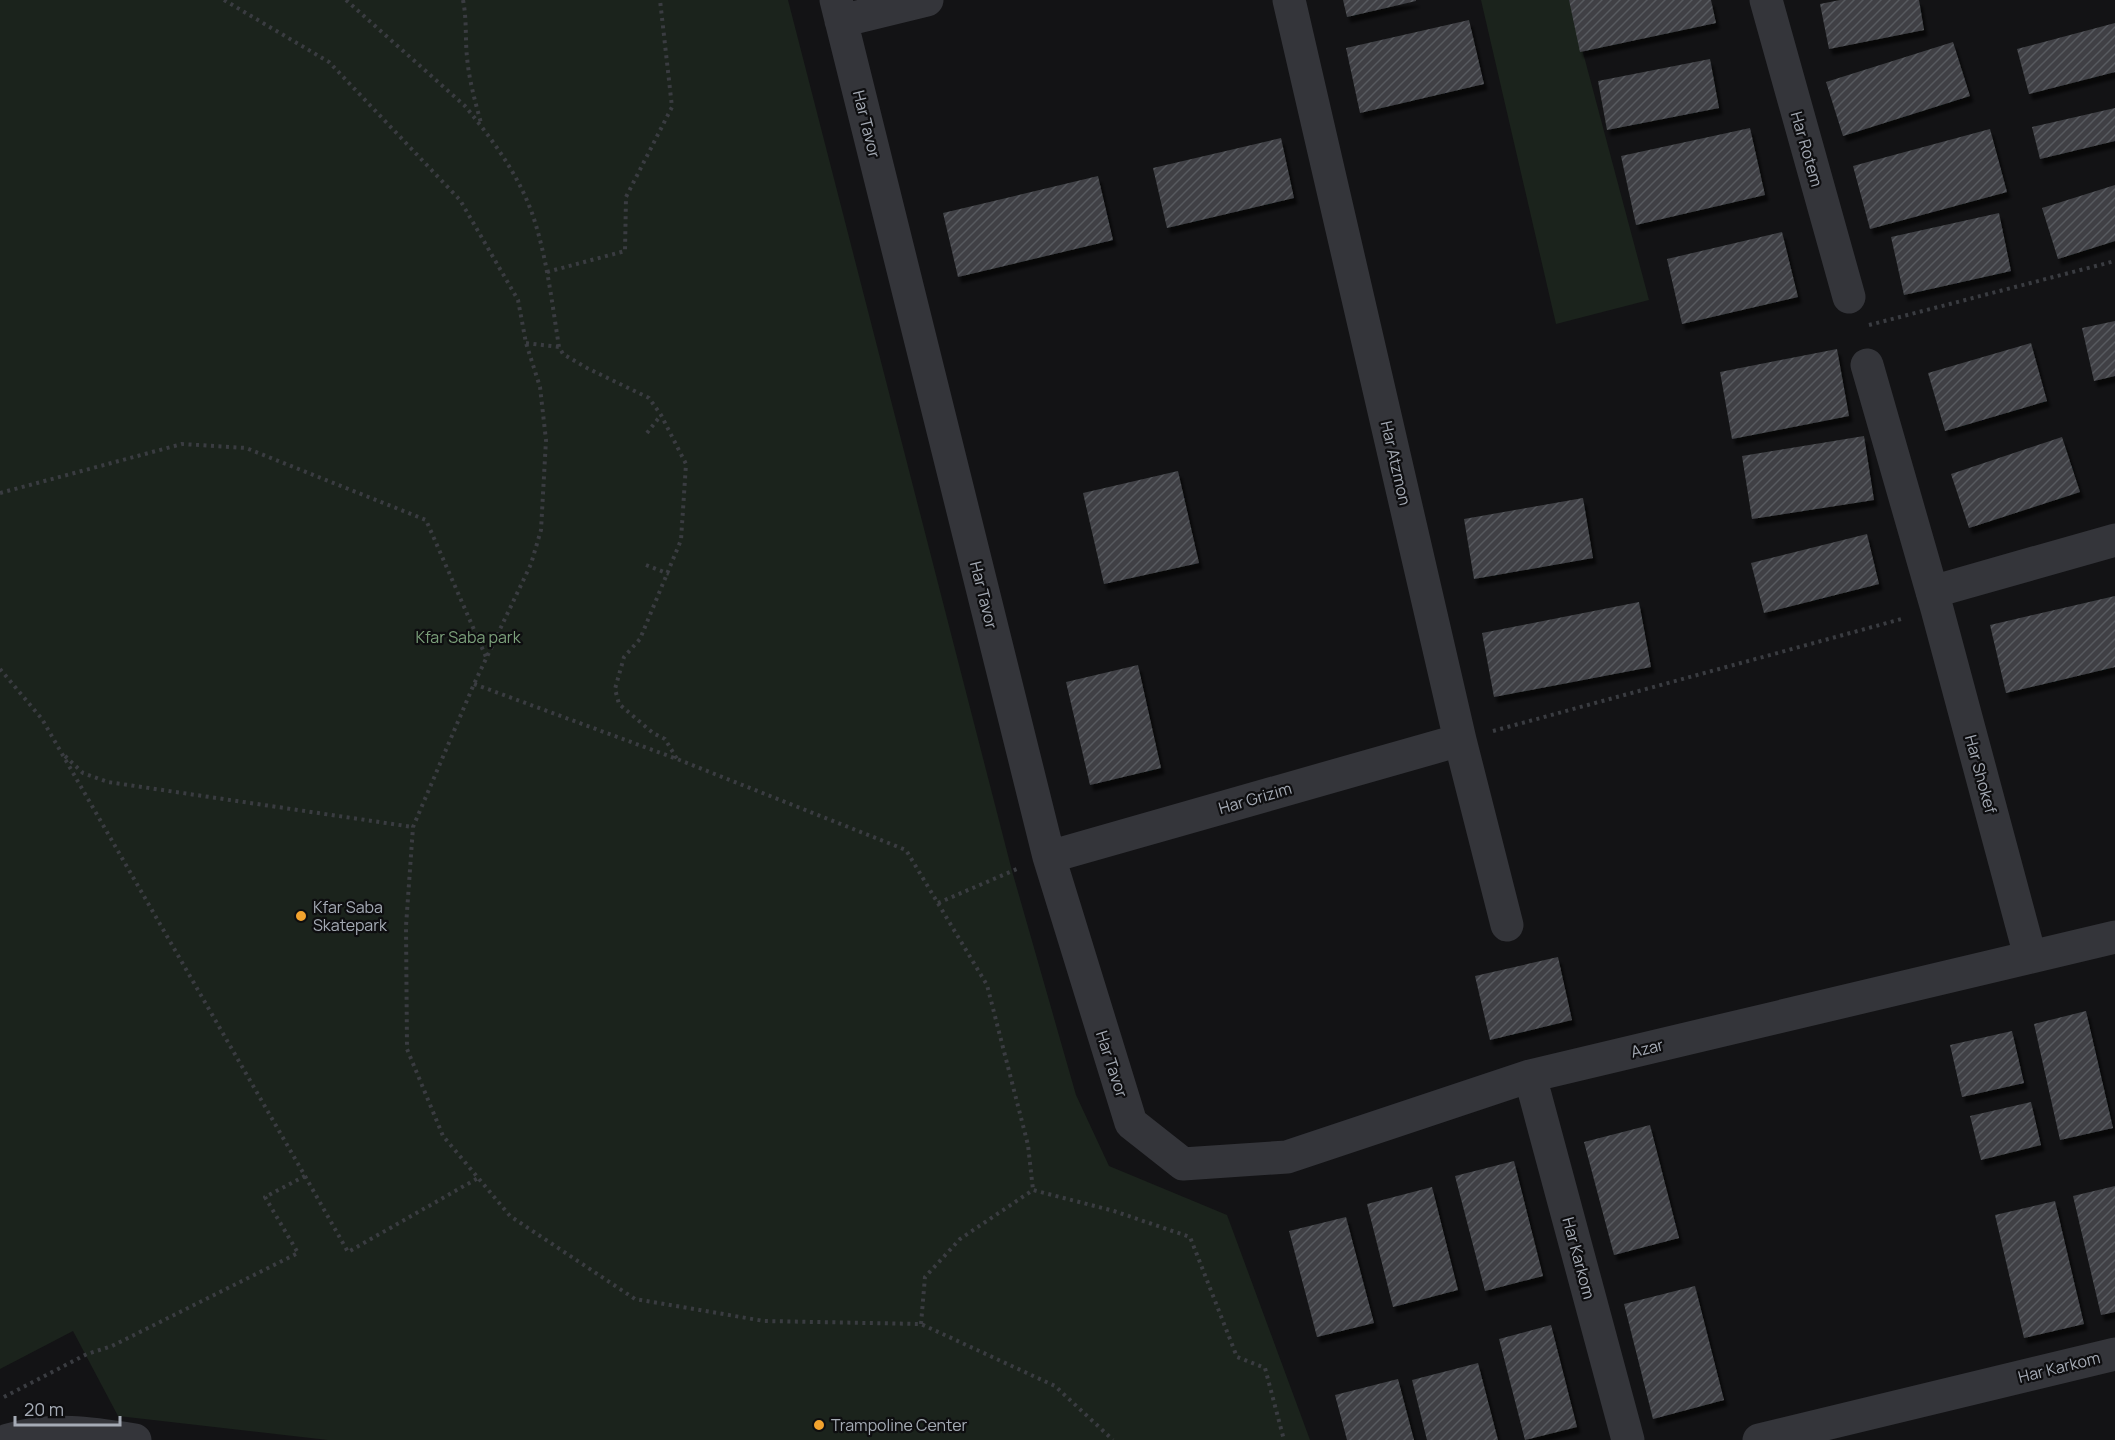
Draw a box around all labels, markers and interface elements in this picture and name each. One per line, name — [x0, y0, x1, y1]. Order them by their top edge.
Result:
street label: Har Tavor — [848, 88, 886, 160]
street label: Har Rotem — [1786, 109, 1828, 189]
street label: Har Atzmon — [1376, 419, 1416, 507]
street label: Har Tavor — [965, 559, 1003, 631]
park label: Kfar Saba park — [415, 626, 522, 648]
street label: Har Shokef — [1960, 732, 2002, 816]
street label: Har Grizim — [1216, 777, 1294, 819]
place label: Kfar Saba Skatepark — [313, 896, 388, 936]
marker: Kfar Saba Skatepark — [294, 909, 308, 923]
street label: Har Tavor — [1091, 1028, 1133, 1100]
street label: Azar — [1628, 1033, 1666, 1063]
street label: Har Karkom — [1558, 1215, 1600, 1301]
street label: Har Karkom — [2016, 1346, 2102, 1388]
scale bar — [15, 1389, 120, 1427]
text: 20 m — [24, 1397, 64, 1421]
place label: Trampoline Center — [831, 1414, 968, 1436]
marker: Trampoline Center — [812, 1418, 826, 1432]

